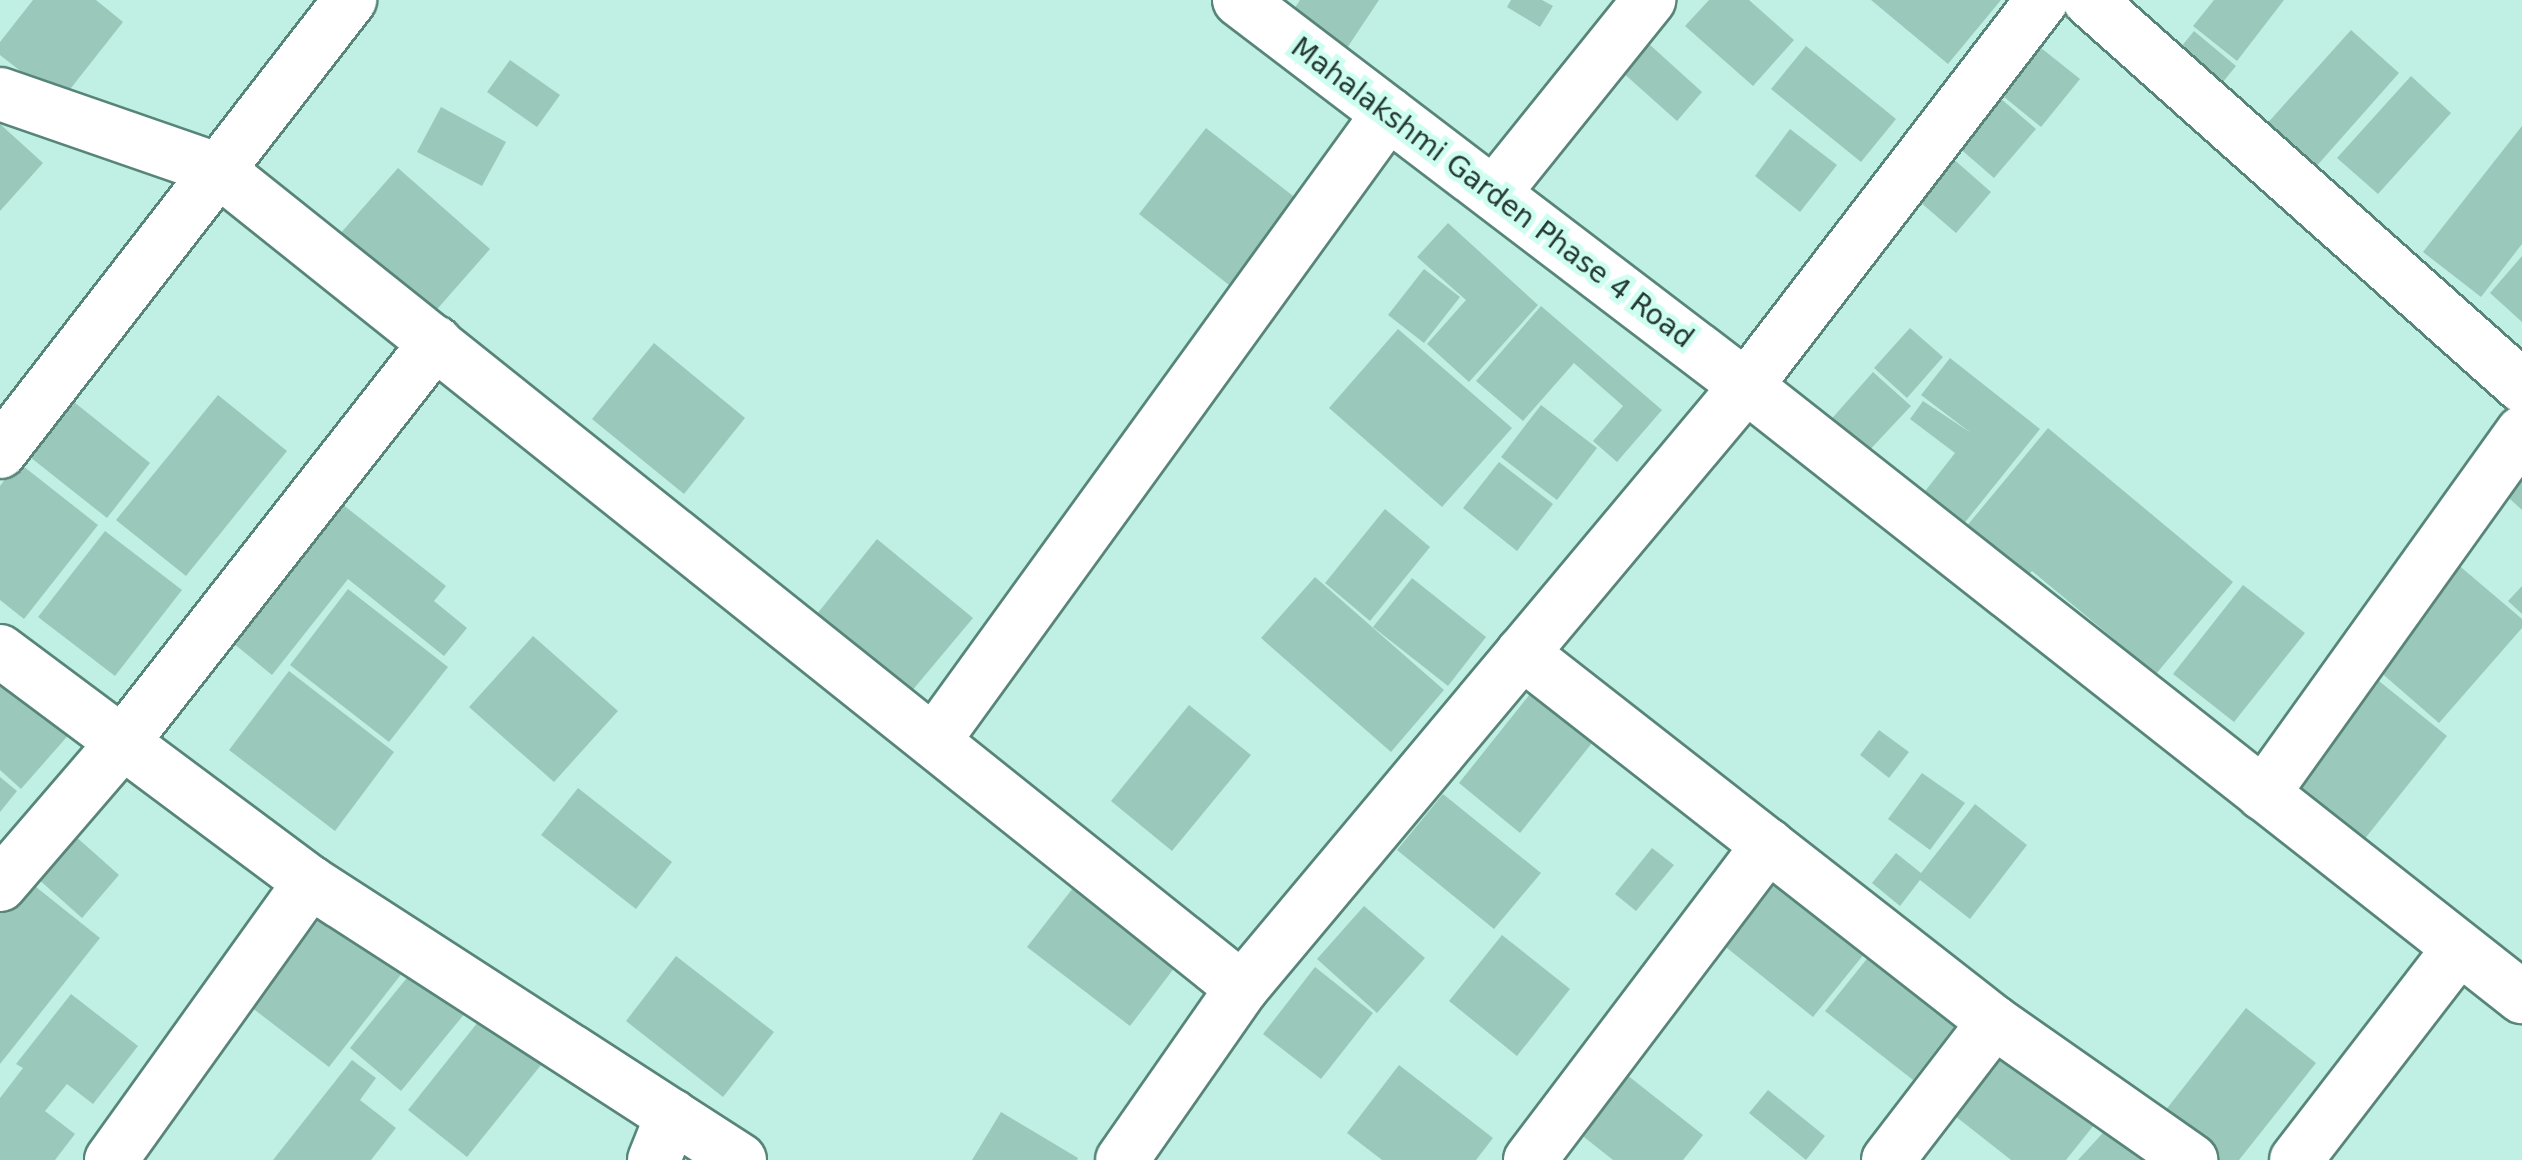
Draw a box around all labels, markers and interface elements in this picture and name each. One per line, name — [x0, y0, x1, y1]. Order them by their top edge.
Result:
street label: Mahalakshmi Garden Phase 4 Road — [1284, 31, 1700, 355]

